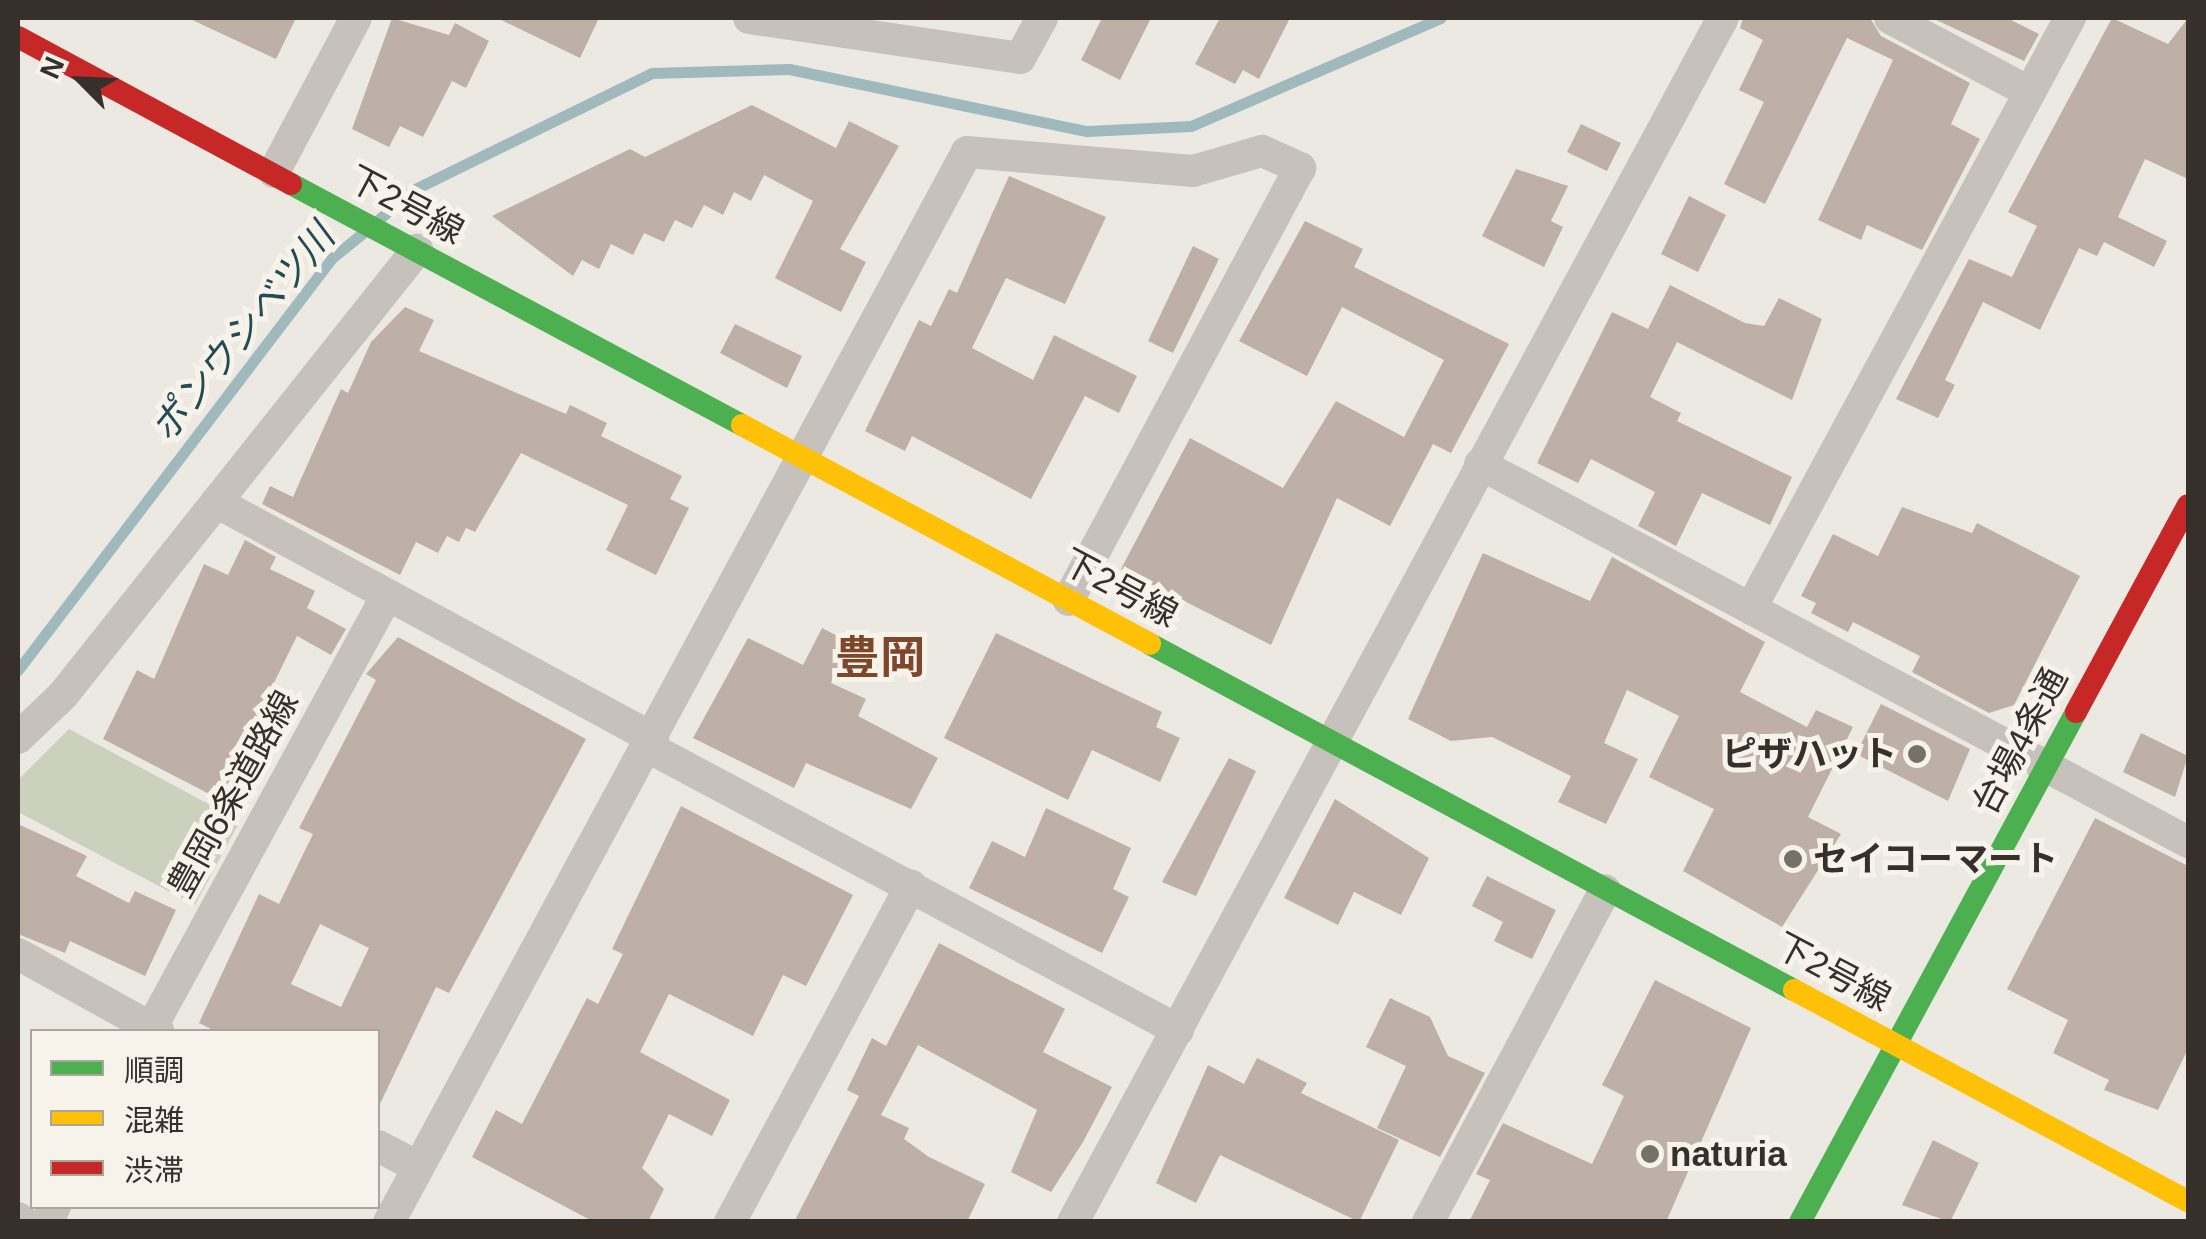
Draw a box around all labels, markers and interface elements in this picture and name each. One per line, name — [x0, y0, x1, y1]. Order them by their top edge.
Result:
north arrow — [30, 30, 130, 130]
text: N — [34, 52, 70, 83]
street label: 下2号線 — [341, 157, 471, 253]
water label: ポンウシベツ川 — [142, 215, 344, 451]
street label: 下2号線 — [1055, 540, 1185, 636]
district label: 豊岡 — [835, 631, 925, 685]
street label: 台場4条通 — [1964, 661, 2076, 821]
street label: 豊岡6条道路線 — [159, 683, 307, 905]
place label: ピザハット — [1722, 733, 1897, 775]
marker: ピザハット — [1906, 743, 1928, 765]
place label: セイコーマート — [1813, 838, 2058, 880]
marker: セイコーマート — [1782, 848, 1804, 870]
street label: 下2号線 — [1768, 924, 1898, 1020]
legend — [30, 1029, 380, 1209]
text: 順調 — [124, 1054, 184, 1087]
text: 混雑 — [124, 1104, 184, 1137]
place label: naturia — [1670, 1133, 1787, 1175]
marker: naturia — [1639, 1143, 1661, 1165]
text: 渋滞 — [124, 1154, 184, 1187]

